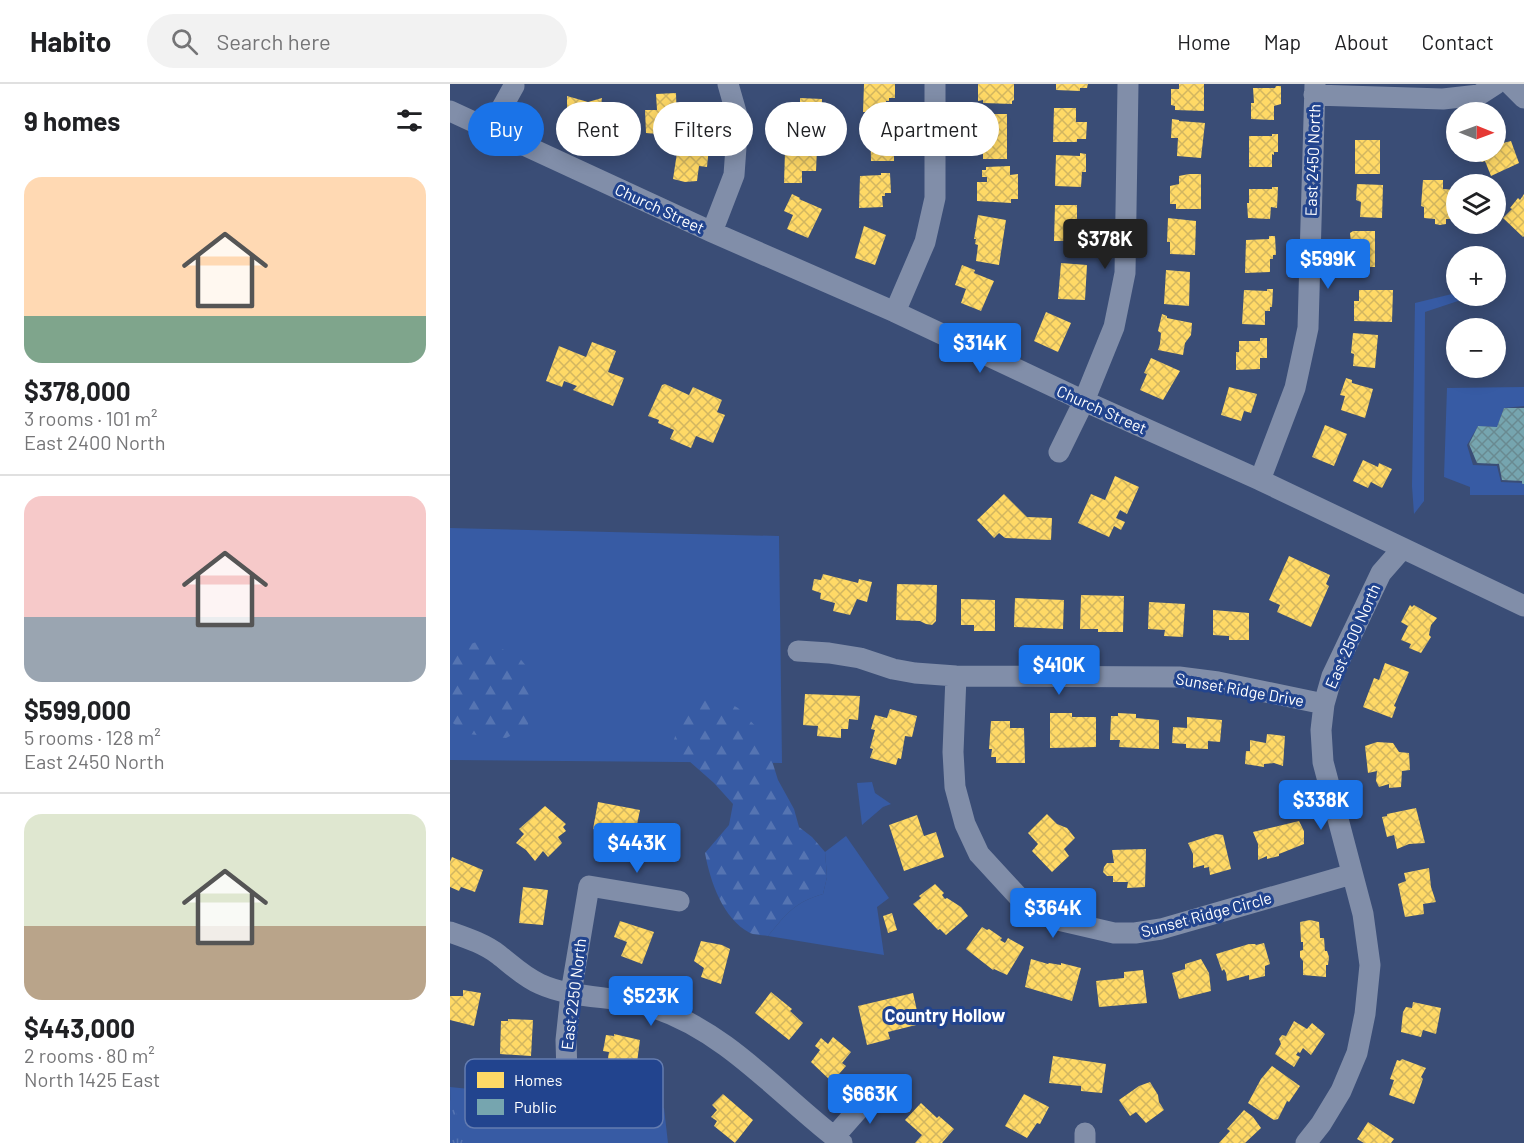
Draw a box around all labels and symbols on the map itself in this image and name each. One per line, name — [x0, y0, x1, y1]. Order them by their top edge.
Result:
north arrow — [1446, 102, 1506, 162]
street label: East 2450 North — [1301, 103, 1323, 217]
street label: Church Street — [612, 179, 708, 237]
pin: $378K — [1063, 219, 1147, 270]
pin: $599K — [1286, 239, 1370, 290]
pin: $314K — [938, 323, 1022, 374]
street label: Church Street — [1054, 381, 1150, 437]
street label: East 2500 North — [1320, 581, 1384, 691]
pin: $410K — [1017, 645, 1101, 696]
street label: Sunset Ridge Drive — [1174, 668, 1306, 710]
pin: $338K — [1279, 780, 1363, 831]
pin: $443K — [595, 823, 679, 874]
street label: Sunset Ridge Circle — [1139, 887, 1273, 941]
pin: $364K — [1011, 888, 1095, 939]
street label: East 2250 North — [557, 937, 589, 1051]
pin: $523K — [609, 976, 693, 1027]
district label: Country Hollow — [885, 1004, 1005, 1026]
legend — [465, 1059, 663, 1128]
text: Homes — [514, 1070, 562, 1089]
pin: $663K — [828, 1074, 912, 1125]
text: Public — [514, 1097, 557, 1116]

